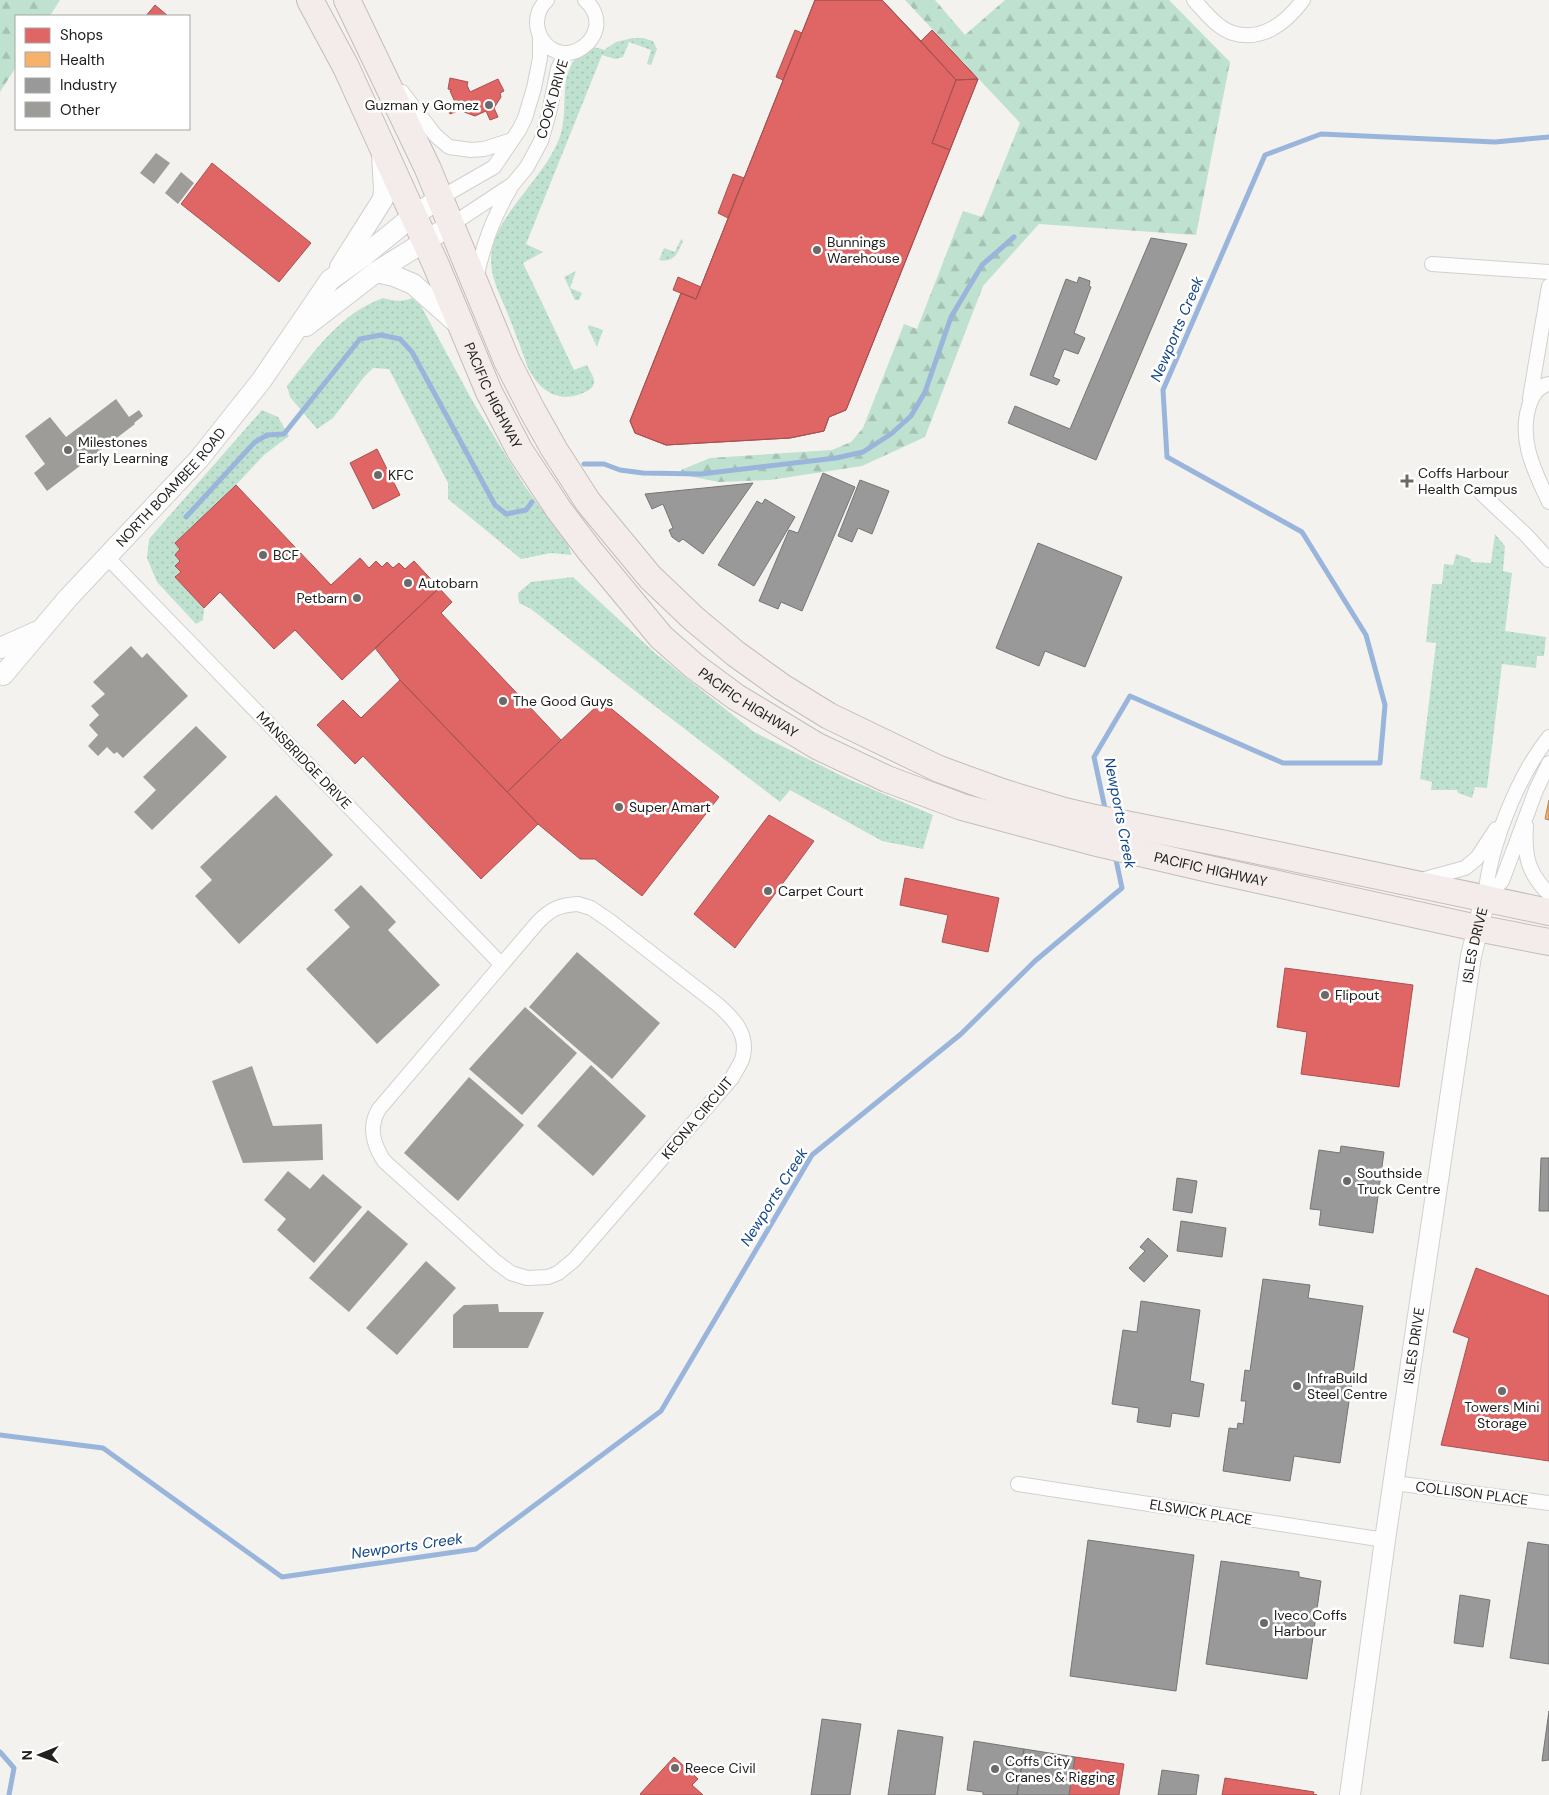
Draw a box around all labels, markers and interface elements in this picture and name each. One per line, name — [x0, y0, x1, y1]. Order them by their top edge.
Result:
legend — [15, 15, 190, 130]
text: Shops — [60, 25, 103, 45]
text: Health — [60, 50, 105, 70]
street label: COOK DRIVE — [532, 57, 572, 141]
text: Industry — [60, 75, 118, 95]
place label: Guzman y Gomez — [365, 96, 479, 114]
marker: Guzman y Gomez — [483, 99, 495, 111]
text: Other — [60, 100, 101, 120]
place label: Bunnings Warehouse — [827, 233, 900, 267]
marker: Bunnings Warehouse — [811, 244, 823, 256]
water label: Newports Creek — [1146, 273, 1208, 385]
street label: PACIFIC HIGHWAY — [460, 340, 526, 452]
street label: NORTH BOAMBEE ROAD — [112, 424, 230, 551]
place label: Milestones Early Learning — [78, 433, 169, 467]
marker: Milestones Early Learning — [62, 444, 74, 456]
place label: Coffs Harbour Health Campus — [1418, 464, 1517, 498]
place label: KFC — [388, 466, 414, 484]
marker: KFC — [372, 469, 384, 481]
marker: Coffs Harbour Health Campus — [1400, 474, 1414, 488]
place label: BCF — [273, 546, 299, 564]
marker: BCF — [257, 549, 269, 561]
place label: Autobarn — [418, 574, 478, 592]
marker: Autobarn — [402, 577, 414, 589]
place label: Petbarn — [296, 589, 347, 607]
marker: Petbarn — [351, 592, 363, 604]
street label: PACIFIC HIGHWAY — [695, 663, 802, 742]
place label: The Good Guys — [513, 692, 613, 710]
marker: The Good Guys — [497, 695, 509, 707]
street label: MANSBRIDGE DRIVE — [253, 707, 355, 813]
water label: Newports Creek — [1099, 756, 1141, 870]
place label: Super Amart — [629, 798, 711, 816]
marker: Super Amart — [613, 801, 625, 813]
street label: PACIFIC HIGHWAY — [1152, 848, 1269, 891]
place label: Carpet Court — [778, 882, 864, 900]
marker: Carpet Court — [762, 885, 774, 897]
street label: ISLES DRIVE — [1458, 905, 1492, 984]
place label: Flipout — [1335, 986, 1380, 1004]
marker: Flipout — [1319, 989, 1331, 1001]
street label: KEONA CIRCUIT — [657, 1073, 737, 1163]
water label: Newports Creek — [736, 1144, 812, 1250]
place label: Southside Truck Centre — [1357, 1164, 1440, 1198]
marker: Southside Truck Centre — [1341, 1175, 1353, 1187]
street label: ISLES DRIVE — [1399, 1306, 1428, 1385]
place label: InfraBuild Steel Centre — [1307, 1369, 1388, 1403]
marker: InfraBuild Steel Centre — [1291, 1380, 1303, 1392]
marker: Towers Mini Storage — [1496, 1385, 1508, 1397]
place label: Towers Mini Storage — [1464, 1398, 1540, 1432]
street label: COLLISON PLACE — [1415, 1477, 1529, 1509]
street label: ELSWICK PLACE — [1148, 1495, 1254, 1529]
water label: Newports Creek — [350, 1528, 464, 1564]
place label: Iveco Coffs Harbour — [1274, 1606, 1347, 1640]
marker: Iveco Coffs Harbour — [1258, 1617, 1270, 1629]
north arrow — [15, 1730, 65, 1780]
text: N — [18, 1750, 36, 1760]
place label: Coffs City Cranes & Rigging — [1005, 1752, 1115, 1786]
place label: Reece Civil — [685, 1759, 756, 1777]
marker: Reece Civil — [669, 1762, 681, 1774]
marker: Coffs City Cranes & Rigging — [989, 1763, 1001, 1775]

